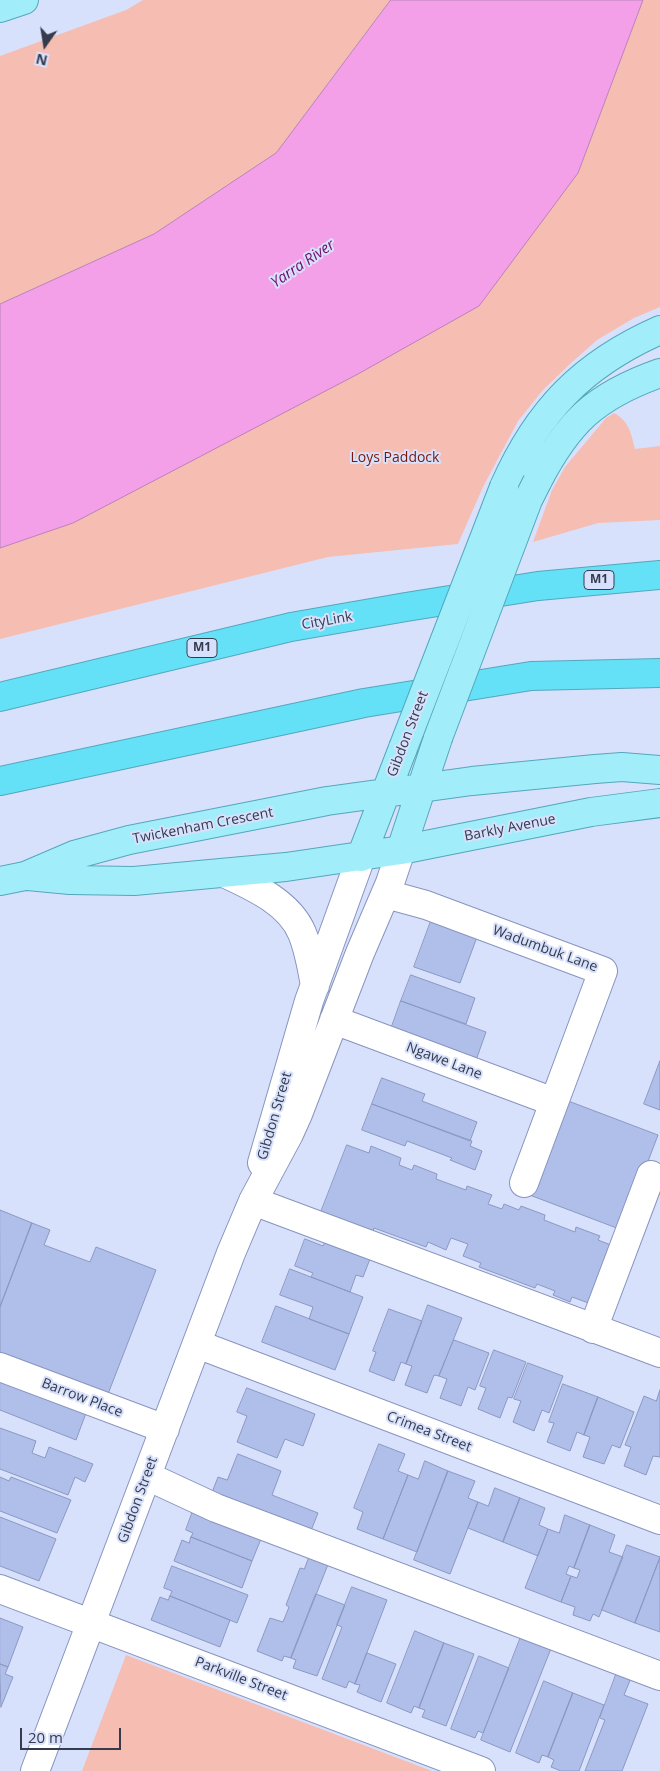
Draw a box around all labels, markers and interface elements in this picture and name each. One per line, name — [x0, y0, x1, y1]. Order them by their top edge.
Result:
north arrow — [20, 20, 70, 70]
text: N — [34, 50, 49, 71]
water label: Yarra River — [268, 236, 338, 292]
park label: Loys Paddock — [351, 450, 439, 466]
road number: M1 — [584, 570, 614, 590]
street label: CityLink — [300, 608, 354, 634]
road number: M1 — [187, 638, 217, 658]
street label: Gibdon Street — [384, 689, 432, 779]
street label: Twickenham Crescent — [131, 804, 275, 848]
street label: Barkly Avenue — [463, 811, 557, 845]
street label: Wadumbuk Lane — [490, 922, 600, 976]
street label: Ngawe Lane — [404, 1039, 484, 1083]
street label: Gibdon Street — [254, 1070, 296, 1162]
street label: Barrow Place — [39, 1375, 125, 1421]
street label: Crimea Street — [384, 1408, 474, 1456]
street label: Gibdon Street — [115, 1455, 161, 1545]
street label: Parkville Street — [192, 1654, 290, 1704]
scale bar — [22, 1718, 124, 1750]
text: 20 m — [28, 1727, 63, 1747]

